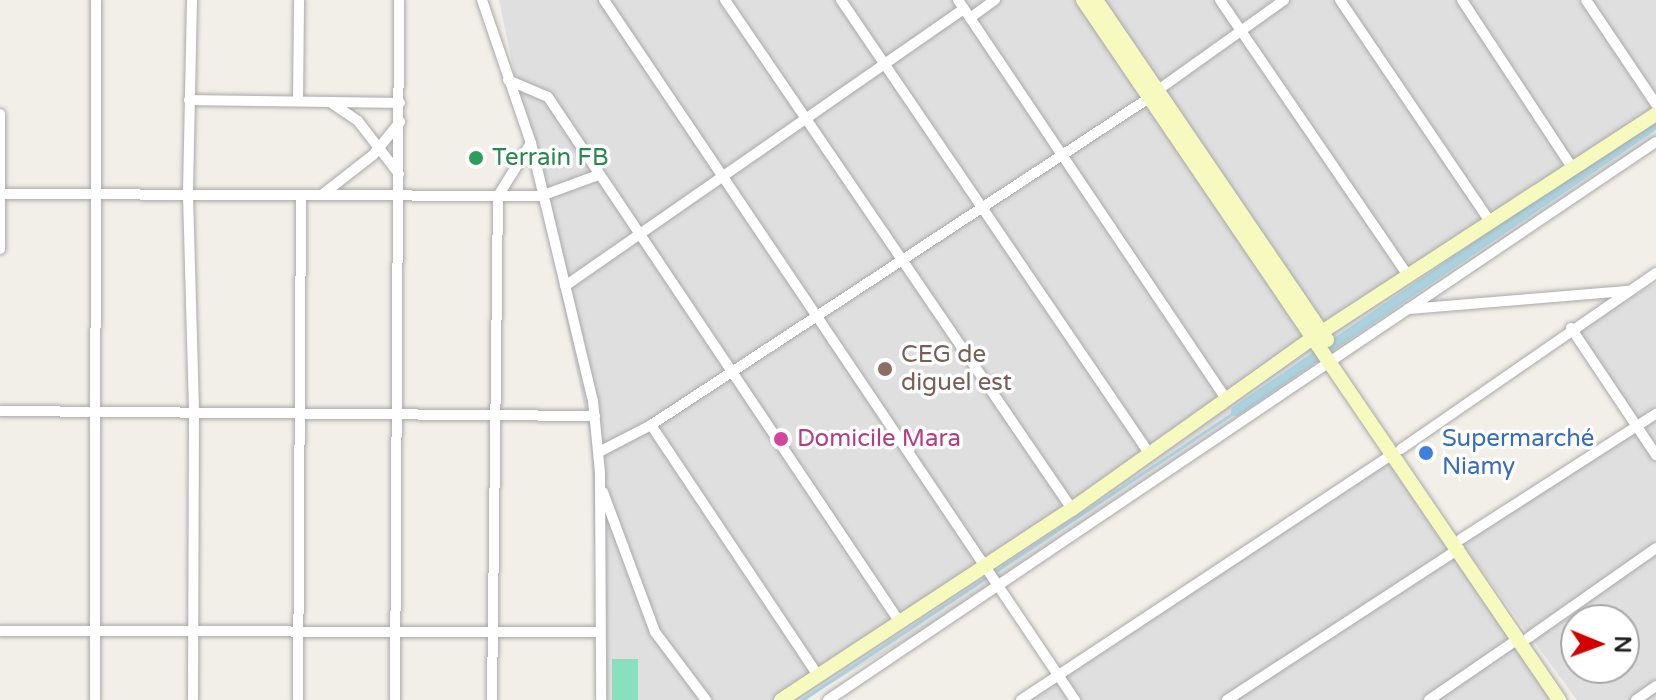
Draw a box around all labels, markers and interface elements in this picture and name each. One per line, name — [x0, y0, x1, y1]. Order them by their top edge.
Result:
place label: Terrain FB — [492, 144, 609, 172]
marker: Terrain FB — [467, 149, 485, 167]
place label: CEG de diguel est — [901, 341, 1012, 397]
marker: CEG de diguel est — [876, 360, 894, 378]
place label: Domicile Mara — [797, 425, 961, 453]
place label: Supermarché Niamy — [1442, 425, 1594, 481]
marker: Domicile Mara — [772, 430, 790, 448]
marker: Supermarché Niamy — [1417, 444, 1435, 462]
north arrow — [1560, 604, 1640, 684]
text: N — [1609, 635, 1635, 653]

